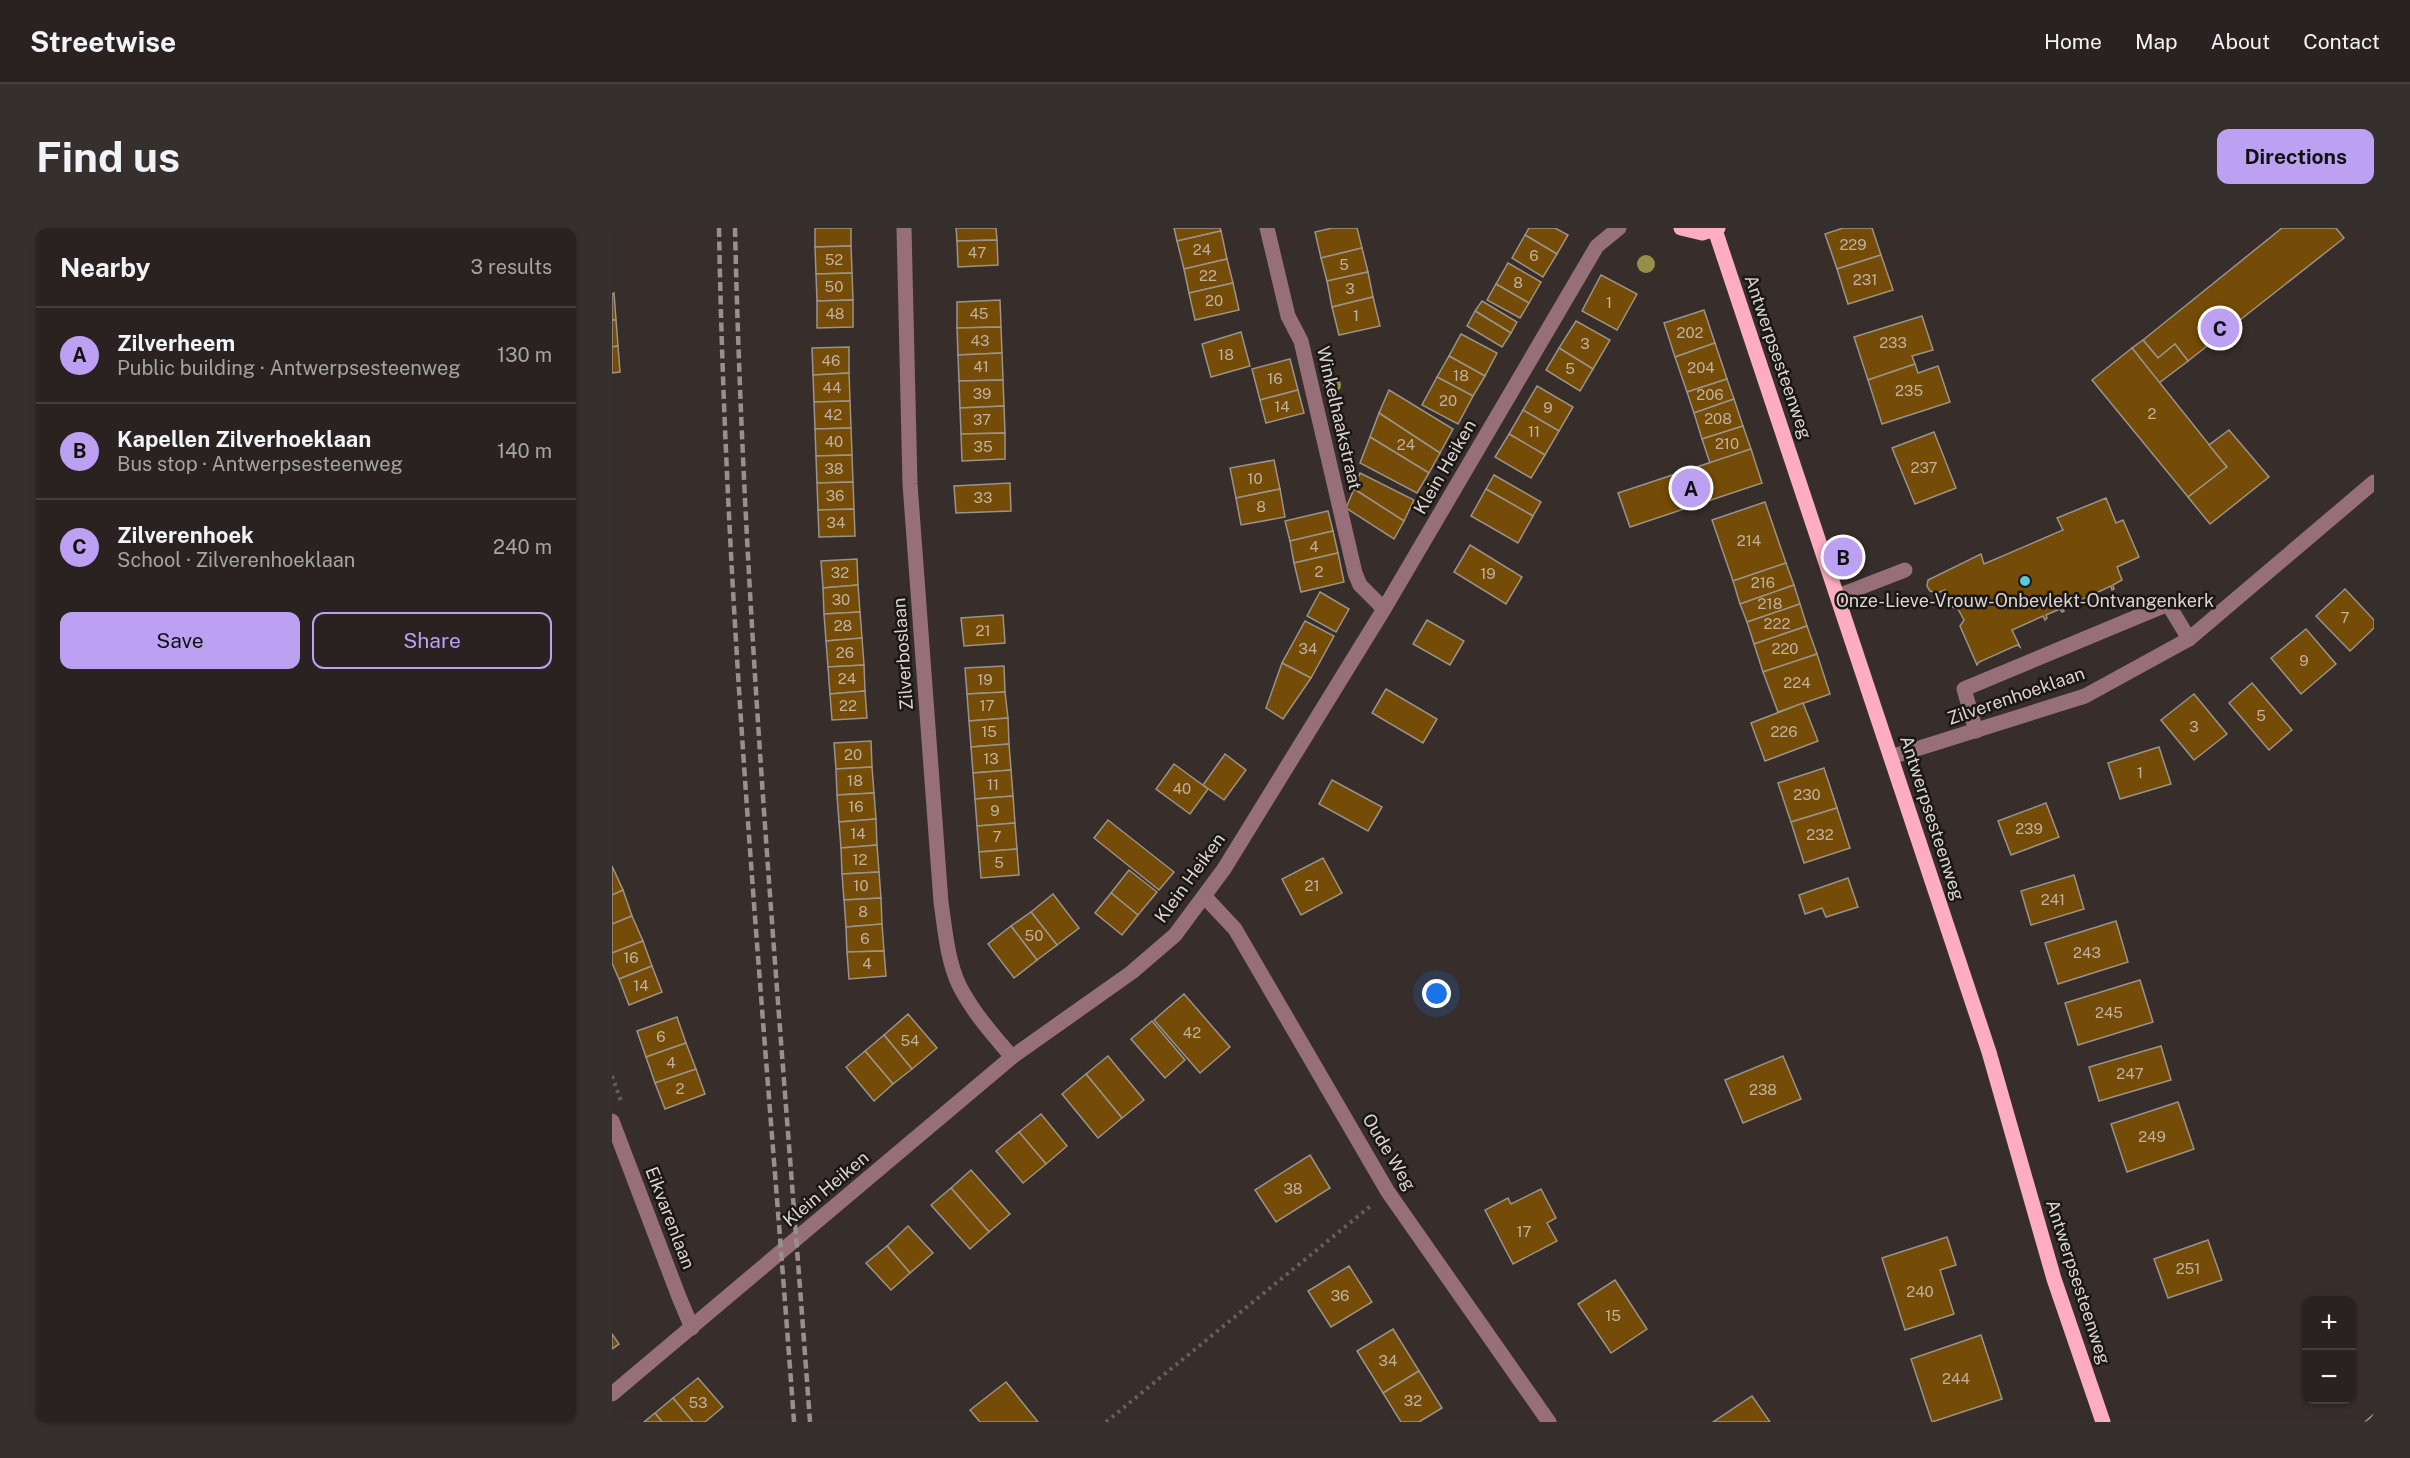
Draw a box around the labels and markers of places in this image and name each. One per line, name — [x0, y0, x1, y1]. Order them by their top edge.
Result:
pin: C — [2200, 306, 2240, 350]
pin: A — [1672, 466, 1710, 510]
pin: B — [1824, 534, 1862, 580]
marker: Onze-Lieve-Vrouw-Onbevlekt-Ontvangenkerk — [2018, 574, 2032, 588]
place label: Onze-Lieve-Vrouw-Onbevlekt-Ontvangenkerk — [1836, 590, 2214, 611]

